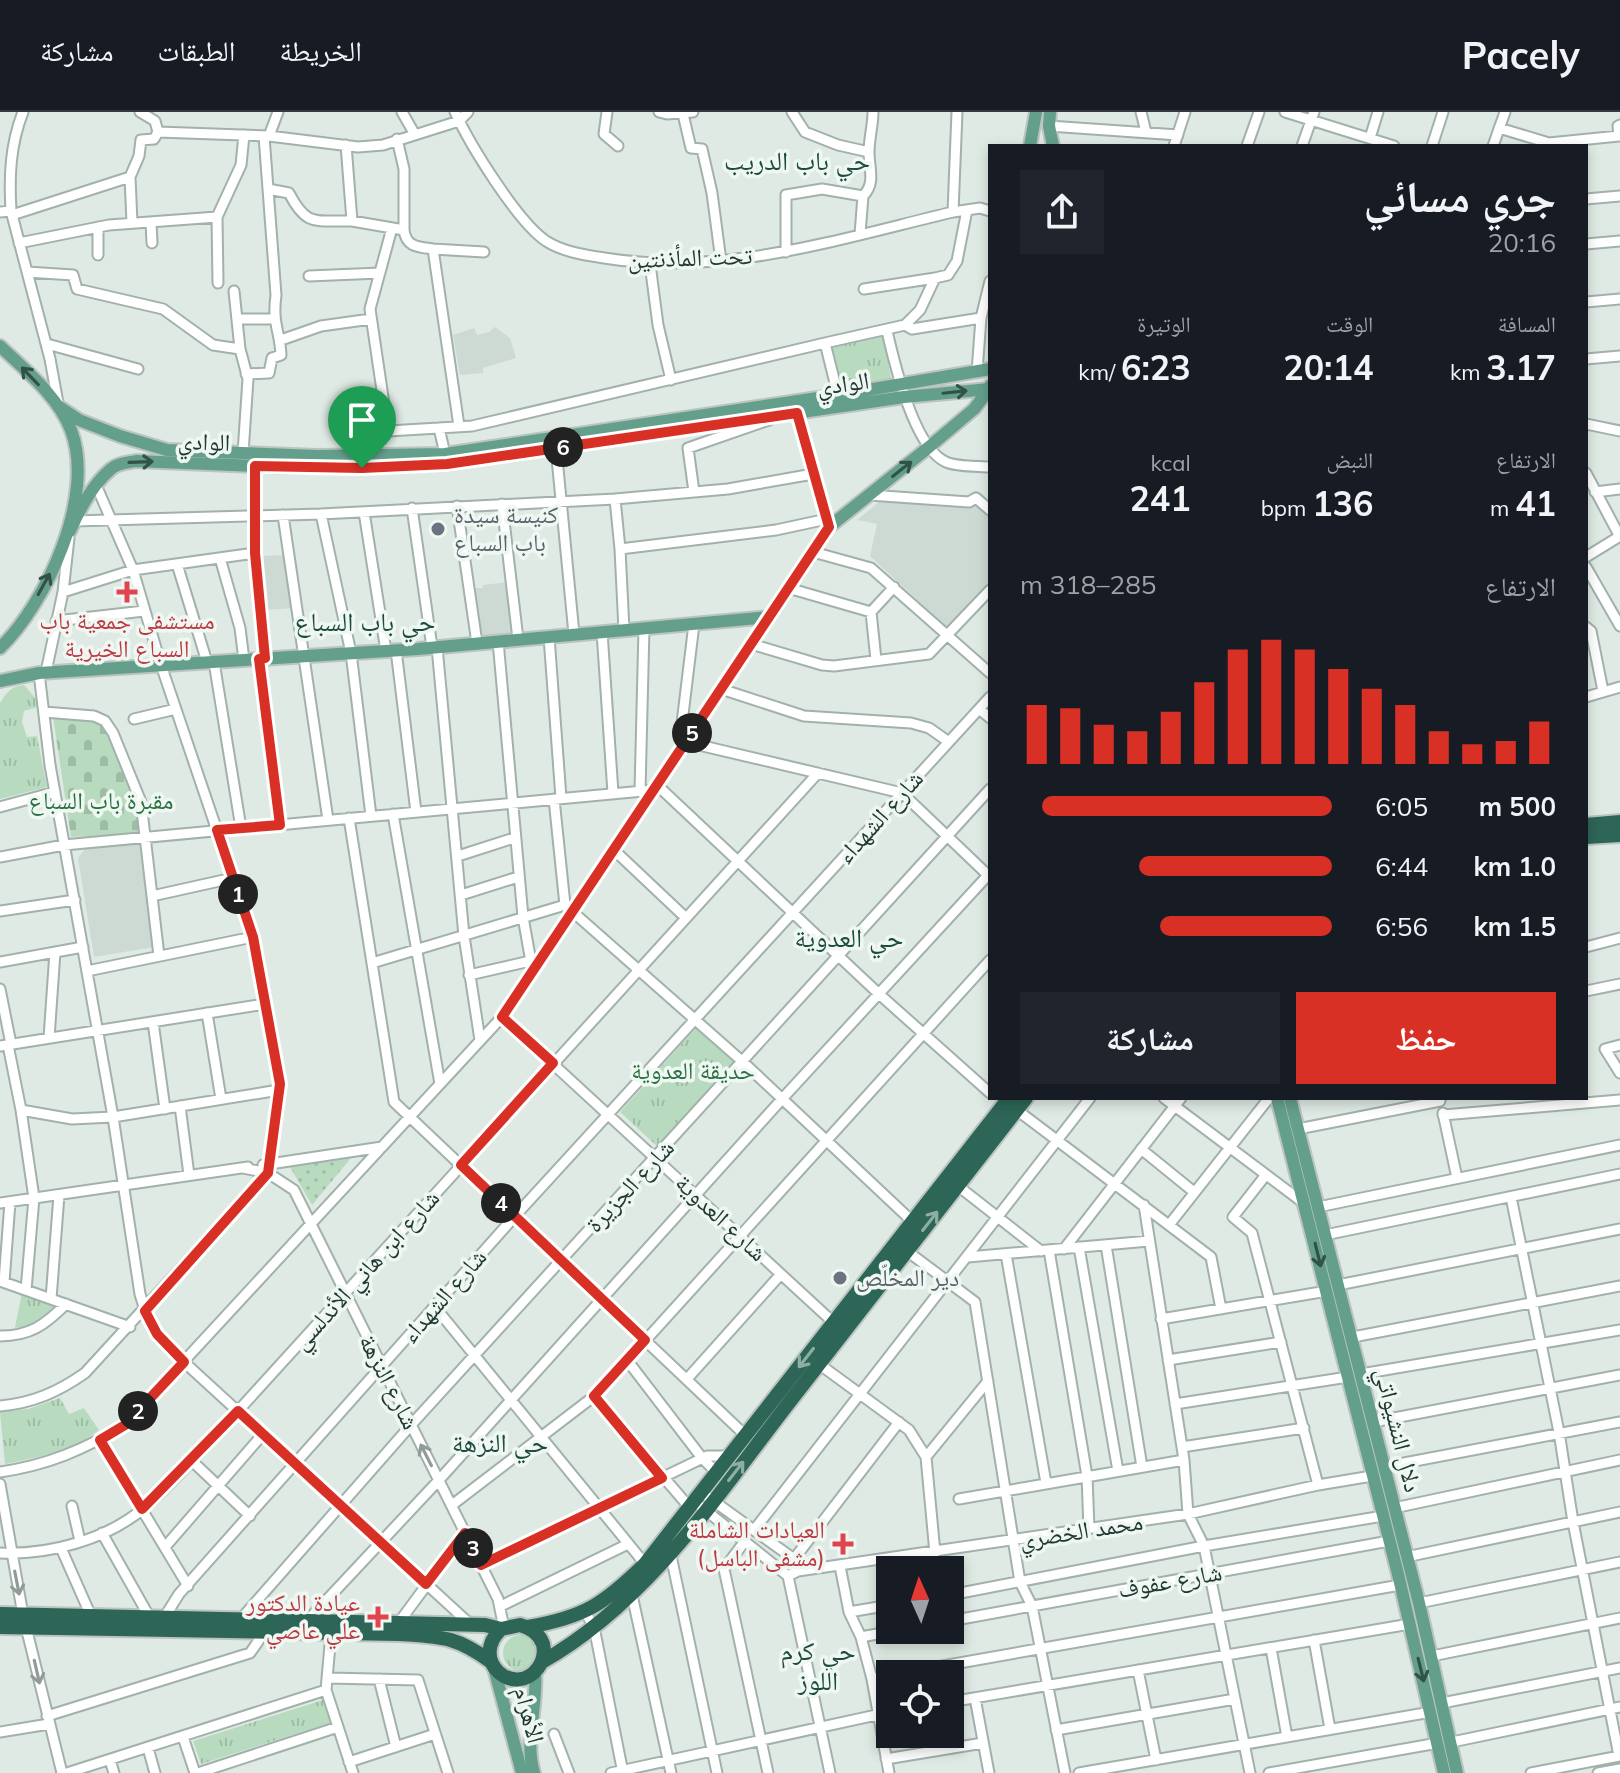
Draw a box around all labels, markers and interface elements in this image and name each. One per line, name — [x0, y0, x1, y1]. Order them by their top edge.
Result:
text: Pacely — [1462, 31, 1580, 79]
text: مشاركة — [40, 33, 114, 68]
text: الطبقات — [158, 33, 235, 68]
text: الخريطة — [279, 33, 362, 68]
district label: حي باب الدريب — [724, 144, 870, 182]
text: جري مسائي — [1363, 168, 1556, 223]
button: share — [1020, 170, 1104, 254]
text: 20:16 — [1488, 226, 1556, 259]
street label: تحت المأذنتين — [627, 240, 753, 274]
text: الوتيرة — [1137, 310, 1191, 338]
text: الوقت — [1326, 310, 1373, 338]
text: المسافة — [1498, 310, 1556, 338]
text: 6:23 — [1121, 346, 1191, 389]
text: 20:14 — [1283, 346, 1373, 389]
text: 3.17 — [1486, 346, 1556, 389]
text: /km — [1078, 358, 1121, 386]
text: km — [1450, 358, 1486, 386]
street label: الوادي — [815, 365, 872, 407]
one-way arrow — [21, 366, 39, 386]
one-way arrow — [941, 385, 968, 400]
pin — [328, 386, 396, 468]
icon: arrive — [340, 398, 384, 442]
street label: الوادي — [177, 425, 231, 462]
pin: 6 — [543, 427, 583, 467]
text: 6 — [556, 433, 570, 461]
text: النبض — [1326, 446, 1373, 474]
text: الارتفاع — [1496, 446, 1556, 474]
text: kcal — [1150, 449, 1191, 477]
one-way arrow — [127, 455, 154, 470]
one-way arrow — [892, 460, 913, 478]
text: 241 — [1129, 477, 1191, 520]
text: 136 — [1312, 482, 1373, 525]
text: 41 — [1515, 482, 1556, 525]
text: bpm — [1261, 494, 1312, 522]
text: m — [1490, 494, 1515, 522]
place label: كنيسة سيدة باب السباع — [454, 499, 558, 558]
marker: كنيسة سيدة باب السباع — [429, 520, 447, 538]
text: 285–318 m — [1020, 568, 1156, 601]
text: الارتفاع — [1485, 570, 1556, 603]
one-way arrow — [37, 573, 53, 597]
marker: مستشفى جمعية باب السباع الخيرية — [116, 581, 138, 603]
place label: مستشفى جمعية باب السباع الخيرية — [39, 605, 215, 664]
district label: حي باب السباع — [295, 605, 435, 643]
pin: 5 — [672, 713, 712, 753]
text: 5 — [685, 719, 699, 747]
street label: شارع الشهداء — [830, 763, 930, 870]
park label: مقبرة باب السباع — [29, 785, 173, 816]
text: 6:05 — [1375, 790, 1428, 823]
text: 500 m — [1479, 790, 1556, 823]
text: 6:44 — [1375, 850, 1428, 883]
text: 1.0 km — [1473, 850, 1556, 883]
pin: 1 — [218, 874, 258, 914]
text: 1 — [231, 880, 245, 908]
text: 6:56 — [1375, 910, 1428, 943]
text: 1.5 km — [1473, 910, 1556, 943]
district label: حي العدوية — [795, 921, 903, 959]
button: مشاركة — [1020, 992, 1280, 1084]
button: حفظ — [1296, 992, 1556, 1084]
park label: حديقة العدوية — [631, 1055, 755, 1085]
street label: شارع الجزيرة — [579, 1133, 681, 1239]
street label: شارع العدوية — [669, 1167, 774, 1268]
street label: شارع ابن هاني الأندلسي — [285, 1183, 449, 1359]
pin: 4 — [481, 1183, 521, 1223]
text: 4 — [494, 1189, 508, 1217]
one-way arrow — [921, 1211, 938, 1233]
one-way arrow — [1311, 1241, 1326, 1267]
street label: شارع الشهداء — [394, 1242, 493, 1349]
place label: دير المخلّص — [856, 1262, 959, 1292]
marker: دير المخلّص — [831, 1269, 849, 1287]
street label: شارع النزهة — [352, 1329, 427, 1434]
one-way arrow — [797, 1347, 815, 1368]
street label: دلال النشيواتي — [1364, 1365, 1429, 1496]
pin: 2 — [118, 1391, 158, 1431]
text: 2 — [131, 1397, 145, 1425]
district label: حي النزهة — [452, 1426, 548, 1464]
one-way arrow — [418, 1444, 434, 1468]
one-way arrow — [727, 1461, 744, 1482]
street label: محمد الخضري — [1017, 1505, 1145, 1560]
place label: العيادات الشاملة (مشفى الباسل) — [689, 1514, 825, 1572]
pin: 3 — [453, 1528, 493, 1568]
marker: العيادات الشاملة (مشفى الباسل) — [832, 1533, 854, 1555]
text: 3 — [466, 1534, 480, 1562]
north arrow — [876, 1556, 964, 1644]
map controls — [876, 1556, 964, 1748]
street label: شارع عفوف — [1116, 1556, 1224, 1605]
one-way arrow — [11, 1570, 26, 1595]
place label: عيادة الدكتور علي عاصي — [245, 1587, 360, 1650]
marker: عيادة الدكتور علي عاصي — [367, 1606, 389, 1628]
district label: حي كرم اللوز — [780, 1634, 856, 1697]
one-way arrow — [1414, 1657, 1429, 1683]
one-way arrow — [30, 1658, 45, 1684]
button: locate — [876, 1660, 964, 1748]
street label: الأهرام — [506, 1683, 552, 1747]

